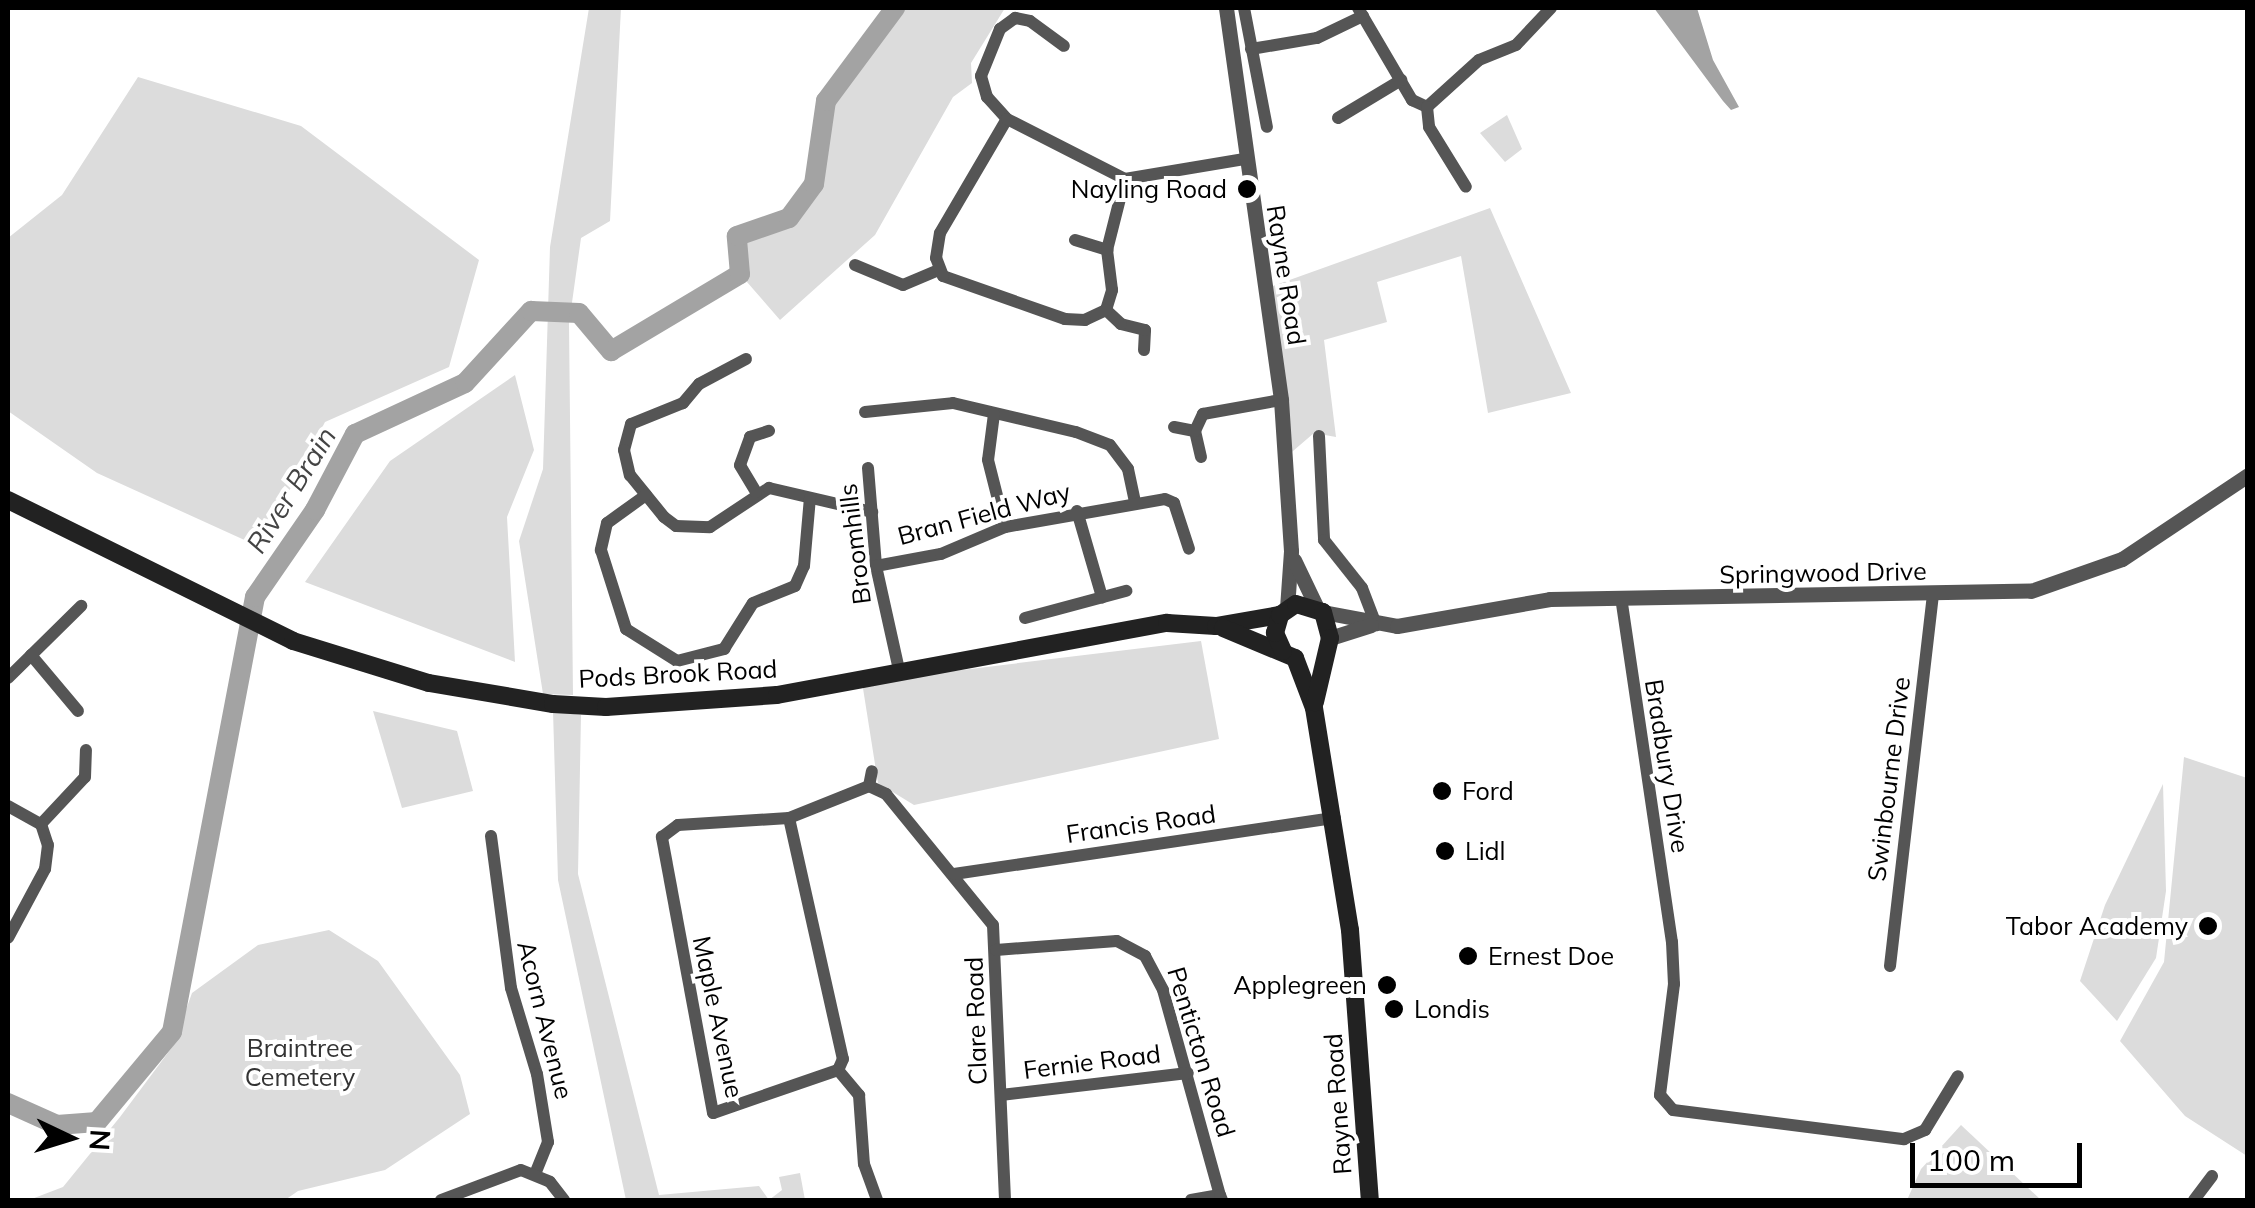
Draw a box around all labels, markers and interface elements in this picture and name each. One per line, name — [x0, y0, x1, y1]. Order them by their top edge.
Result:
place label: Nayling Road — [1071, 174, 1227, 204]
marker: Nayling Road — [1236, 178, 1258, 200]
street label: Rayne Road — [1260, 203, 1312, 347]
water label: River Brain — [239, 421, 343, 559]
street label: Bran Field Way — [894, 477, 1074, 551]
street label: Broomhills — [833, 482, 877, 606]
street label: Springwood Drive — [1719, 556, 1927, 590]
street label: Pods Brook Road — [578, 654, 778, 694]
street label: Swinbourne Drive — [1862, 675, 1916, 883]
street label: Bradbury Drive — [1638, 677, 1696, 855]
place label: Ford — [1462, 776, 1514, 806]
marker: Ford — [1431, 780, 1453, 802]
street label: Francis Road — [1064, 799, 1218, 849]
place label: Lidl — [1465, 836, 1506, 866]
marker: Lidl — [1434, 840, 1456, 862]
place label: Tabor Academy — [2006, 911, 2188, 941]
marker: Tabor Academy — [2197, 915, 2219, 937]
street label: Maple Avenue — [686, 933, 750, 1101]
street label: Acorn Avenue — [511, 938, 579, 1102]
place label: Ernest Doe — [1488, 941, 1614, 971]
marker: Ernest Doe — [1457, 945, 1479, 967]
street label: Clare Road — [959, 956, 993, 1086]
street label: Penticton Road — [1161, 963, 1241, 1141]
place label: Applegreen — [1233, 970, 1367, 1000]
marker: Applegreen — [1376, 974, 1398, 996]
place label: Londis — [1414, 994, 1490, 1024]
marker: Londis — [1383, 998, 1405, 1020]
street label: Rayne Road — [1318, 1032, 1358, 1176]
park label: Braintree Cemetery — [245, 1034, 355, 1093]
street label: Fernie Road — [1022, 1039, 1162, 1085]
north arrow — [20, 1088, 120, 1188]
scale bar — [1915, 1123, 2088, 1185]
text: N — [82, 1128, 119, 1152]
text: 100 m — [1927, 1141, 2015, 1179]

